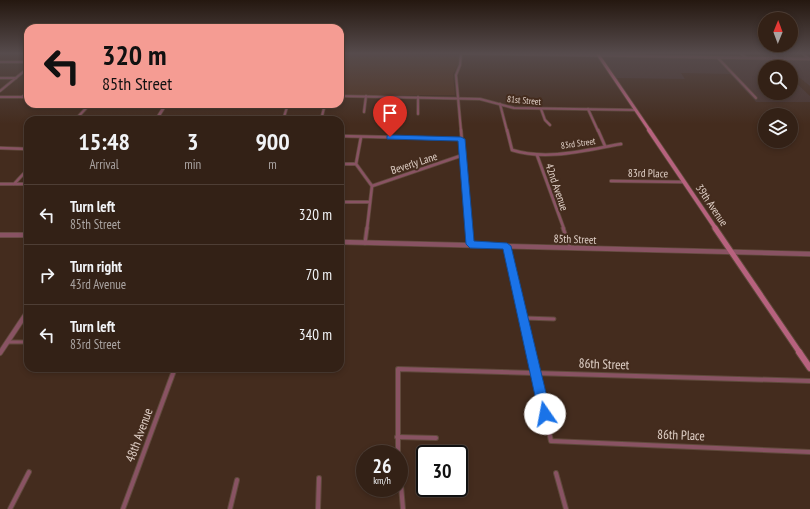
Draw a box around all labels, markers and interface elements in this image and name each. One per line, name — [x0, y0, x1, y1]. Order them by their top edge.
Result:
north arrow — [758, 12, 798, 52]
map controls — [758, 12, 798, 148]
text: 320 m — [102, 36, 166, 73]
icon: left — [36, 40, 88, 92]
button: search — [758, 60, 798, 100]
text: 85th Street — [102, 72, 172, 95]
street label: 81st Street — [507, 93, 542, 107]
pin — [373, 96, 407, 137]
icon: arrive — [379, 102, 401, 124]
button: layers — [758, 108, 798, 148]
text: 15:48 — [78, 126, 130, 157]
text: 3 — [187, 126, 198, 157]
text: 900 — [255, 126, 290, 157]
street label: 83rd Street — [560, 135, 597, 151]
street label: Beverly Lane — [389, 149, 440, 177]
text: Arrival — [89, 156, 119, 173]
text: min — [184, 156, 201, 173]
text: m — [268, 156, 277, 173]
street label: 42nd Avenue — [542, 161, 572, 213]
street label: 83rd Place — [628, 166, 669, 180]
street label: 39th Avenue — [693, 181, 731, 229]
text: Turn left — [70, 197, 115, 216]
icon: left — [36, 204, 58, 226]
text: 320 m — [299, 205, 332, 224]
text: 85th Street — [70, 216, 121, 233]
street label: 85th Street — [553, 231, 597, 247]
text: Turn right — [70, 257, 122, 276]
icon: right — [36, 264, 58, 286]
text: 70 m — [306, 265, 332, 284]
text: 43rd Avenue — [70, 276, 126, 293]
text: Turn left — [70, 317, 115, 336]
icon: left — [36, 324, 58, 346]
text: 340 m — [299, 325, 332, 344]
text: 83rd Street — [70, 336, 121, 353]
street label: 86th Street — [578, 355, 630, 373]
position arrow — [524, 393, 566, 435]
street label: 48th Avenue — [121, 406, 157, 464]
street label: 86th Place — [657, 426, 705, 444]
speed limit sign: 30 — [416, 445, 468, 497]
text: 26 — [372, 453, 392, 479]
text: km/h — [373, 474, 391, 487]

